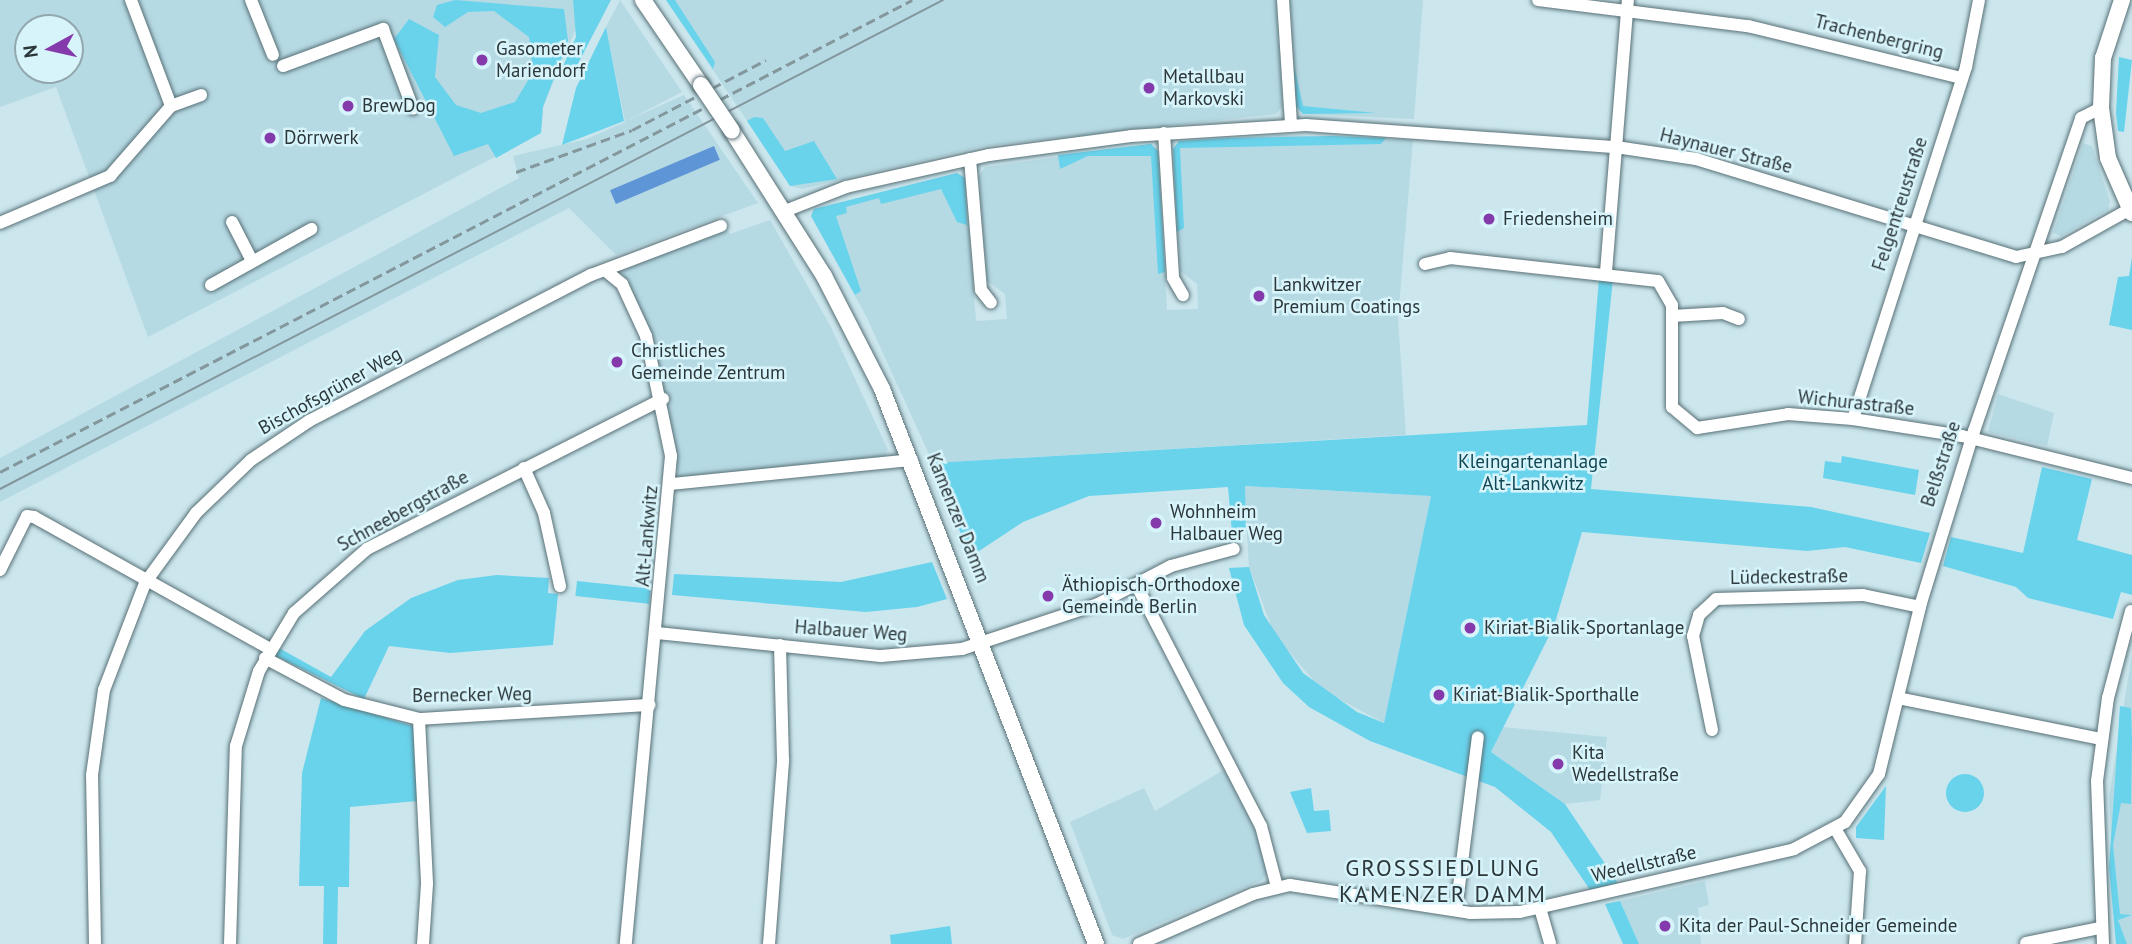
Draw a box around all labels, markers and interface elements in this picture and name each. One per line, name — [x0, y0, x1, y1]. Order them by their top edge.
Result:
street label: Trachenbergring — [1812, 10, 1946, 64]
north arrow — [14, 14, 84, 84]
place label: Gasometer Mariendorf — [496, 38, 585, 82]
text: N — [17, 44, 43, 60]
marker: Gasometer Mariendorf — [474, 52, 490, 68]
place label: Metallbau Markovski — [1163, 66, 1245, 110]
marker: Metallbau Markovski — [1141, 80, 1157, 96]
place label: BrewDog — [362, 95, 436, 117]
marker: BrewDog — [340, 98, 356, 114]
street label: Haynauer Straße — [1657, 124, 1795, 178]
place label: Dörrwerk — [284, 127, 358, 149]
marker: Dörrwerk — [262, 130, 278, 146]
street label: Felgentreustraße — [1868, 134, 1932, 274]
place label: Friedensheim — [1503, 208, 1613, 230]
marker: Friedensheim — [1481, 211, 1497, 227]
place label: Lankwitzer Premium Coatings — [1273, 274, 1420, 318]
marker: Lankwitzer Premium Coatings — [1251, 288, 1267, 304]
place label: Christliches Gemeinde Zentrum — [631, 340, 786, 384]
street label: Bischofsgrüner Weg — [254, 342, 406, 440]
marker: Christliches Gemeinde Zentrum — [609, 354, 625, 370]
street label: Wichurastraße — [1797, 386, 1915, 420]
street label: Belßstraße — [1916, 418, 1966, 510]
street label: Kamenzer Damm — [922, 450, 994, 586]
park label: Kleingartenanlage Alt-Lankwitz — [1458, 451, 1608, 495]
street label: Schneebergstraße — [333, 466, 473, 556]
street label: Alt-Lankwitz — [631, 484, 663, 588]
place label: Wohnheim Halbauer Weg — [1170, 501, 1283, 545]
marker: Wohnheim Halbauer Weg — [1148, 515, 1164, 531]
street label: Lüdeckestraße — [1730, 565, 1848, 589]
place label: Äthiopisch-Orthodoxe Gemeinde Berlin — [1062, 574, 1240, 618]
marker: Äthiopisch-Orthodoxe Gemeinde Berlin — [1040, 588, 1056, 604]
street label: Halbauer Weg — [794, 616, 908, 646]
place label: Kiriat-Bialik-Sportanlage — [1484, 617, 1684, 639]
marker: Kiriat-Bialik-Sportanlage — [1462, 620, 1478, 636]
street label: Bernecker Weg — [412, 683, 532, 707]
place label: Kiriat-Bialik-Sporthalle — [1453, 684, 1639, 706]
marker: Kiriat-Bialik-Sporthalle — [1431, 687, 1447, 703]
place label: Kita Wedellstraße — [1572, 742, 1679, 786]
marker: Kita Wedellstraße — [1550, 756, 1566, 772]
street label: Wedellstraße — [1589, 841, 1699, 887]
district label: GROSSSIEDLUNG KAMENZER DAMM — [1341, 854, 1545, 908]
place label: Kita der Paul-Schneider Gemeinde — [1679, 915, 1957, 937]
marker: Kita der Paul-Schneider Gemeinde — [1657, 918, 1673, 934]

